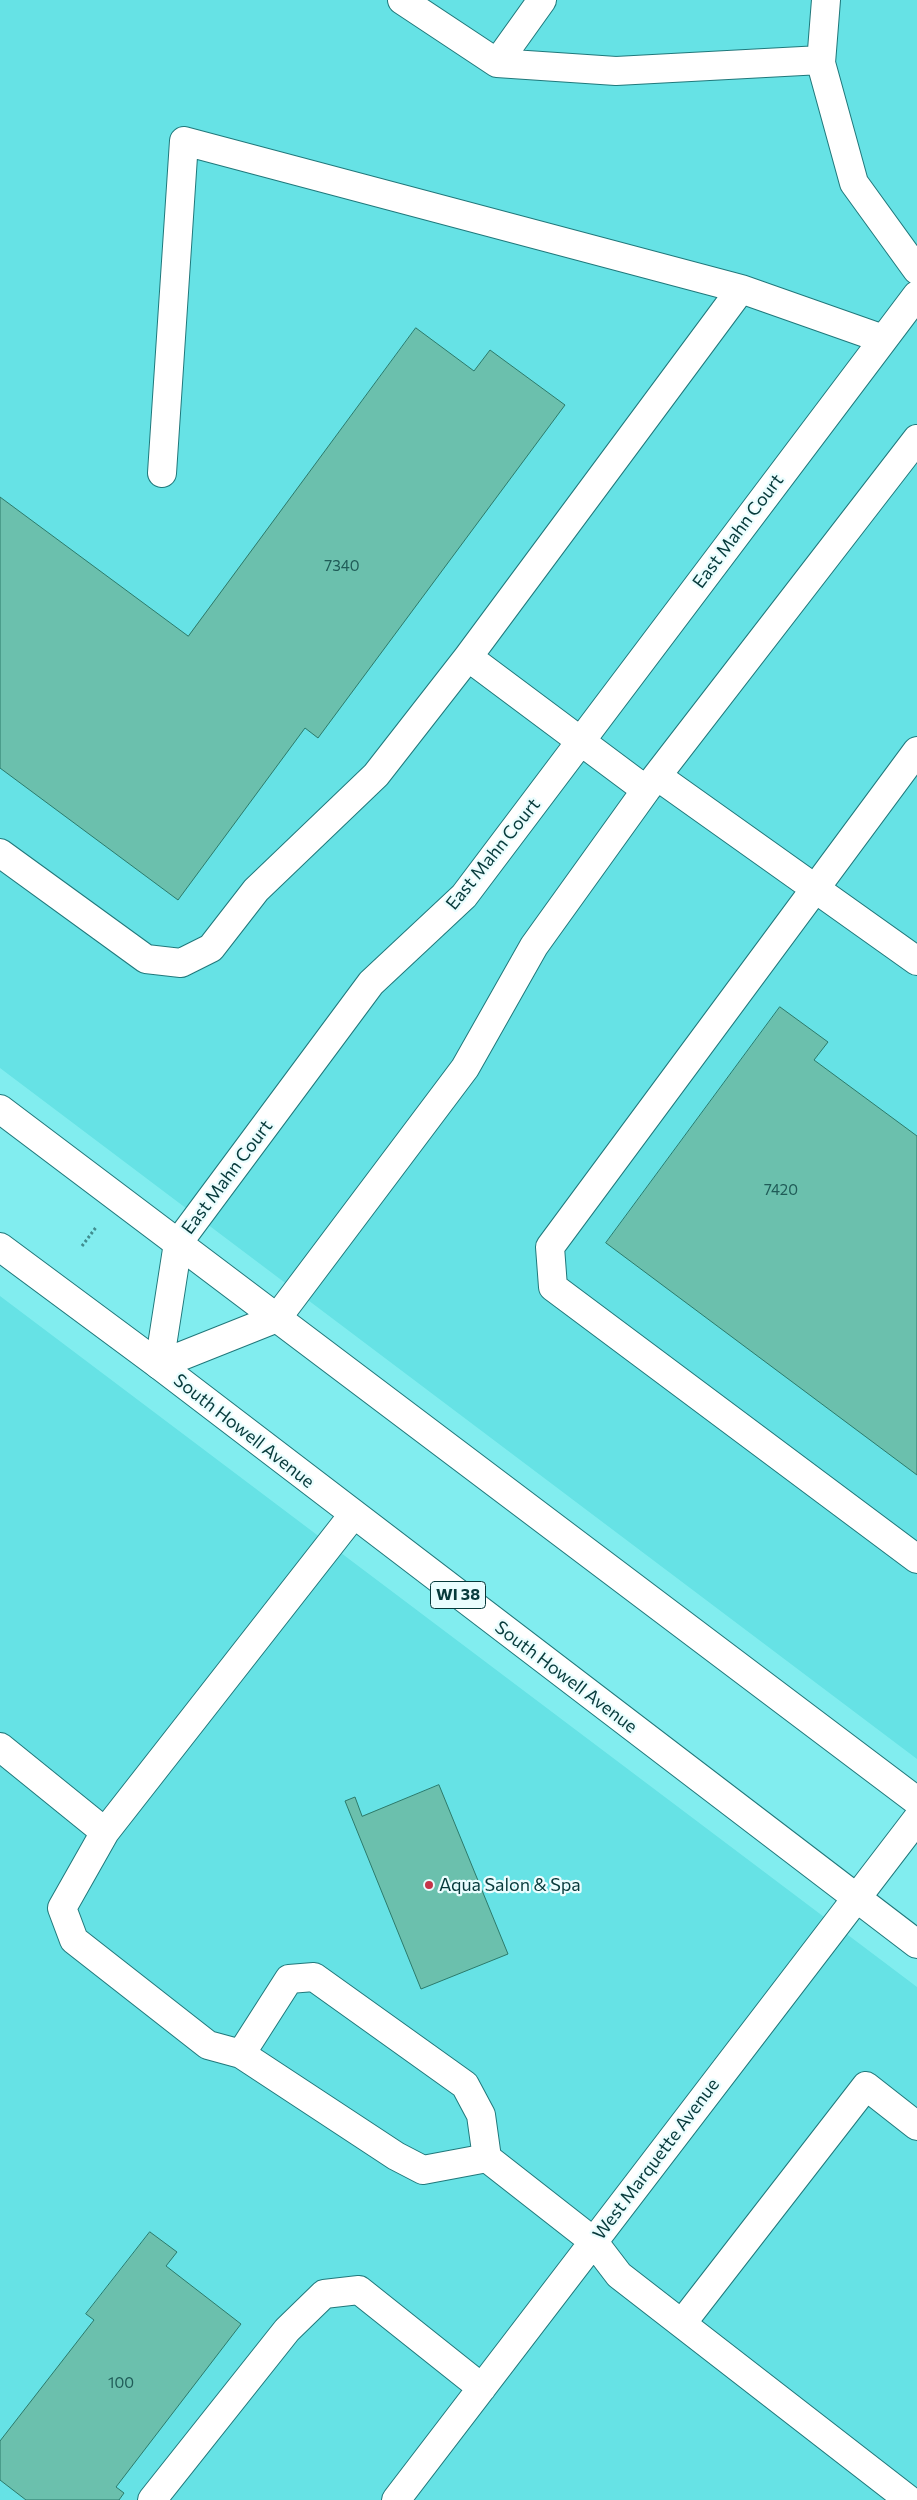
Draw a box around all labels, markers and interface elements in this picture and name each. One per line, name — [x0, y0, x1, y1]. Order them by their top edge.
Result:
street label: East Mahn Court — [688, 470, 788, 592]
house number: 7340 — [324, 557, 360, 575]
street label: East Mahn Court — [441, 794, 545, 914]
street label: East Mahn Court — [177, 1116, 277, 1238]
house number: 7420 — [764, 1181, 798, 1199]
street label: South Howell Avenue — [169, 1369, 319, 1493]
road number: WI 38 — [430, 1582, 486, 1608]
street label: South Howell Avenue — [491, 1616, 641, 1738]
place label: Aqua Salon & Spa — [439, 1874, 581, 1896]
marker: Aqua Salon & Spa — [423, 1879, 435, 1891]
street label: West Marquette Avenue — [588, 2074, 724, 2244]
house number: 100 — [108, 2374, 134, 2392]

